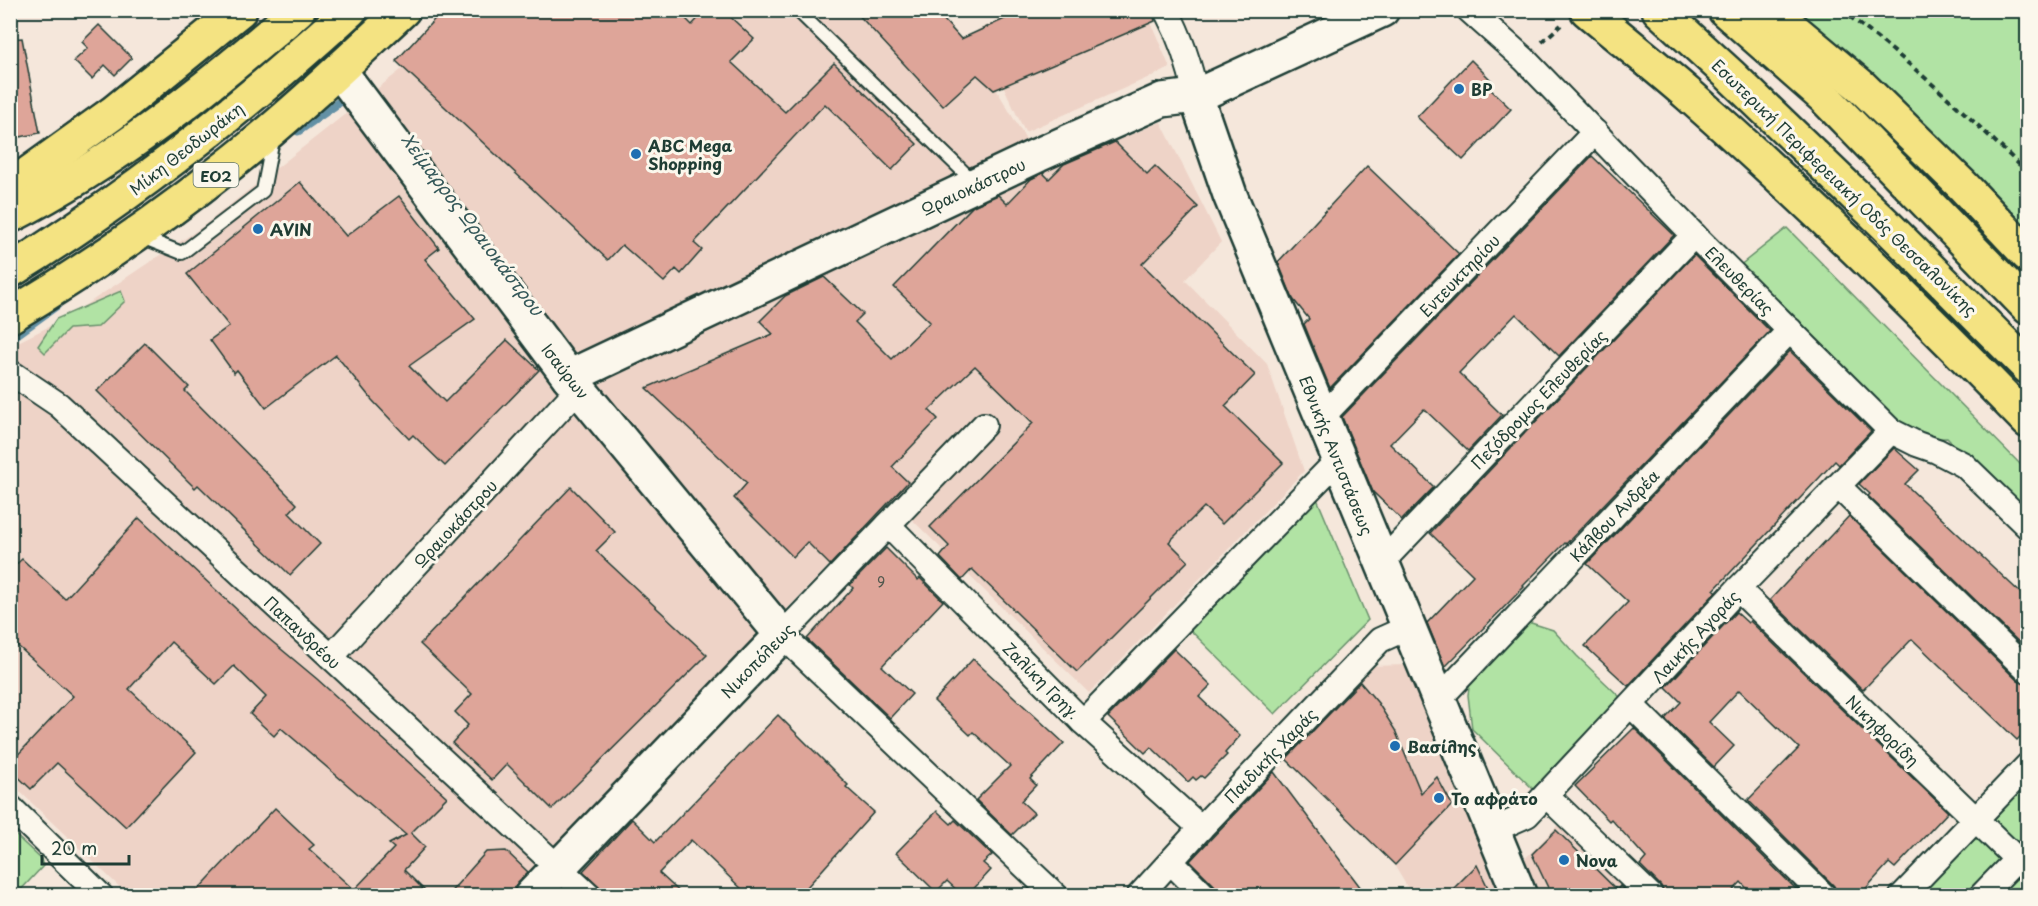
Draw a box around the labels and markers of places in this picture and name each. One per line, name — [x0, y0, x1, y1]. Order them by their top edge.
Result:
place label: BP — [1471, 77, 1493, 101]
marker: BP — [1452, 82, 1466, 96]
place label: ABC Mega Shopping — [647, 133, 733, 175]
marker: ABC Mega Shopping — [629, 147, 643, 161]
place label: AVIN — [270, 217, 312, 241]
marker: AVIN — [251, 222, 265, 236]
place label: Βασίλης — [1407, 734, 1477, 758]
marker: Βασίλης — [1388, 739, 1402, 753]
place label: Το αφράτο — [1451, 786, 1538, 810]
marker: Το αφράτο — [1432, 791, 1446, 805]
place label: Nova — [1576, 848, 1618, 872]
marker: Nova — [1557, 853, 1571, 867]

